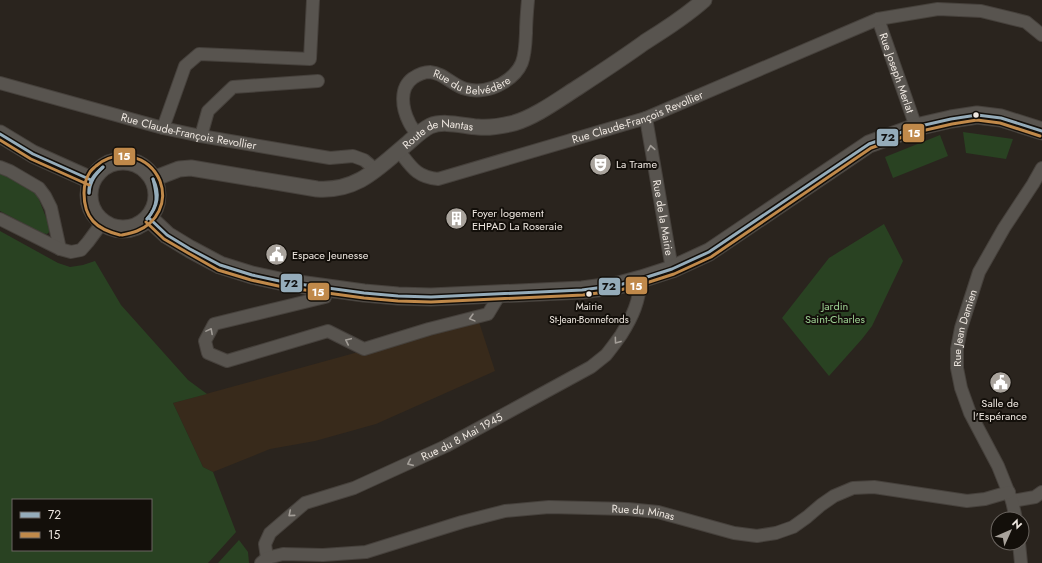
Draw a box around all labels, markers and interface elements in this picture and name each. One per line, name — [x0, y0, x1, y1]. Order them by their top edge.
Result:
street label: Rue Joseph Merlat — [875, 31, 919, 115]
street label: Rue du Belvédère — [431, 65, 514, 98]
street label: Rue Claude-François Revollier — [570, 86, 706, 147]
street label: Rue Claude-François Revollier — [119, 109, 258, 153]
unlabelled marker — [971, 110, 981, 120]
street label: Route de Nantas — [399, 115, 475, 153]
line badge: 15 — [902, 123, 925, 143]
text: 15 — [908, 125, 920, 141]
line badge: 72 — [876, 128, 899, 147]
text: 72 — [881, 129, 895, 145]
one-way arrow — [647, 145, 656, 151]
line badge: 15 — [113, 147, 136, 166]
text: 15 — [118, 148, 130, 164]
theatre icon: La Trame — [588, 151, 614, 177]
place label: La Trame — [616, 156, 657, 172]
street label: Rue de la Mairie — [649, 178, 678, 257]
place label: Foyer logement EHPAD La Roseraie — [472, 205, 563, 234]
building icon: Foyer logement EHPAD La Roseraie — [444, 206, 470, 232]
public building icon: Espace Jeunesse — [264, 242, 290, 268]
place label: Espace Jeunesse — [292, 247, 369, 263]
line badge: 72 — [280, 273, 303, 293]
text: 72 — [284, 275, 298, 291]
line badge: 15 — [625, 276, 648, 295]
line badge: 72 — [598, 277, 621, 296]
text: 72 — [602, 278, 616, 294]
text: 15 — [630, 278, 642, 294]
line badge: 15 — [307, 282, 330, 301]
text: 15 — [312, 284, 324, 300]
street label: Rue Jean Damien — [949, 287, 981, 367]
marker: Mairie St-Jean-Bonnefonds — [584, 289, 594, 299]
park label: Jardin Saint-Charles — [805, 298, 866, 327]
place label: Mairie St-Jean-Bonnefonds — [549, 299, 629, 327]
one-way arrow — [469, 313, 476, 321]
one-way arrow — [205, 328, 212, 335]
one-way arrow — [615, 336, 622, 343]
one-way arrow — [345, 338, 353, 346]
public building icon: Salle de l'Espérance — [987, 370, 1013, 396]
place label: Salle de l'Espérance — [973, 395, 1027, 424]
street label: Rue du 8 Mai 1945 — [418, 409, 505, 464]
one-way arrow — [406, 458, 414, 466]
legend — [12, 499, 152, 551]
street label: Rue du Minas — [611, 501, 677, 524]
text: 72 — [48, 506, 61, 524]
one-way arrow — [289, 509, 296, 516]
north arrow — [990, 511, 1030, 551]
text: N — [1008, 515, 1026, 533]
text: 15 — [48, 526, 60, 544]

